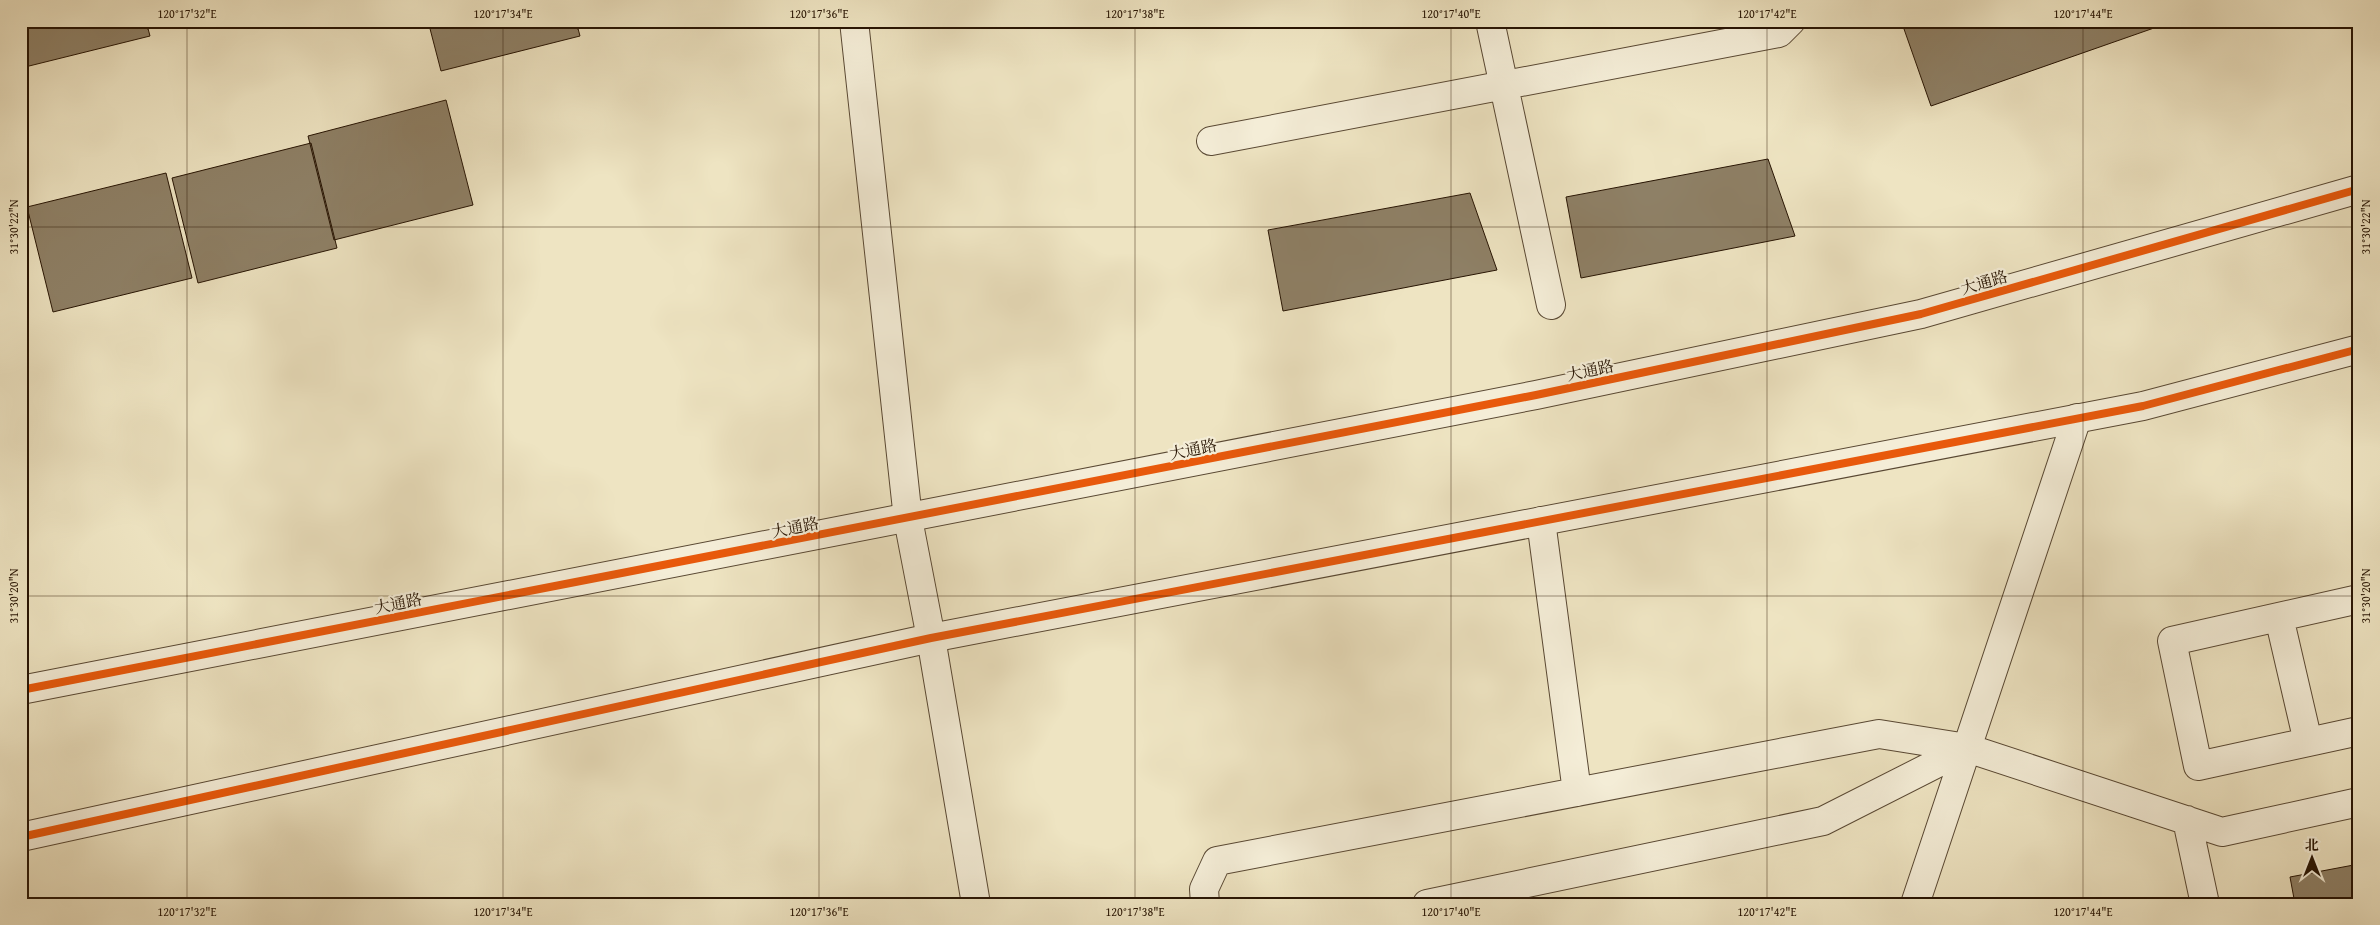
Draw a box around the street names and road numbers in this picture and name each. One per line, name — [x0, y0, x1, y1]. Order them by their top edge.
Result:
street label: 大通路 — [1958, 264, 2010, 300]
street label: 大通路 — [1564, 353, 1616, 387]
street label: 大通路 — [1167, 433, 1219, 465]
street label: 大通路 — [769, 511, 821, 543]
street label: 大通路 — [372, 587, 424, 619]

